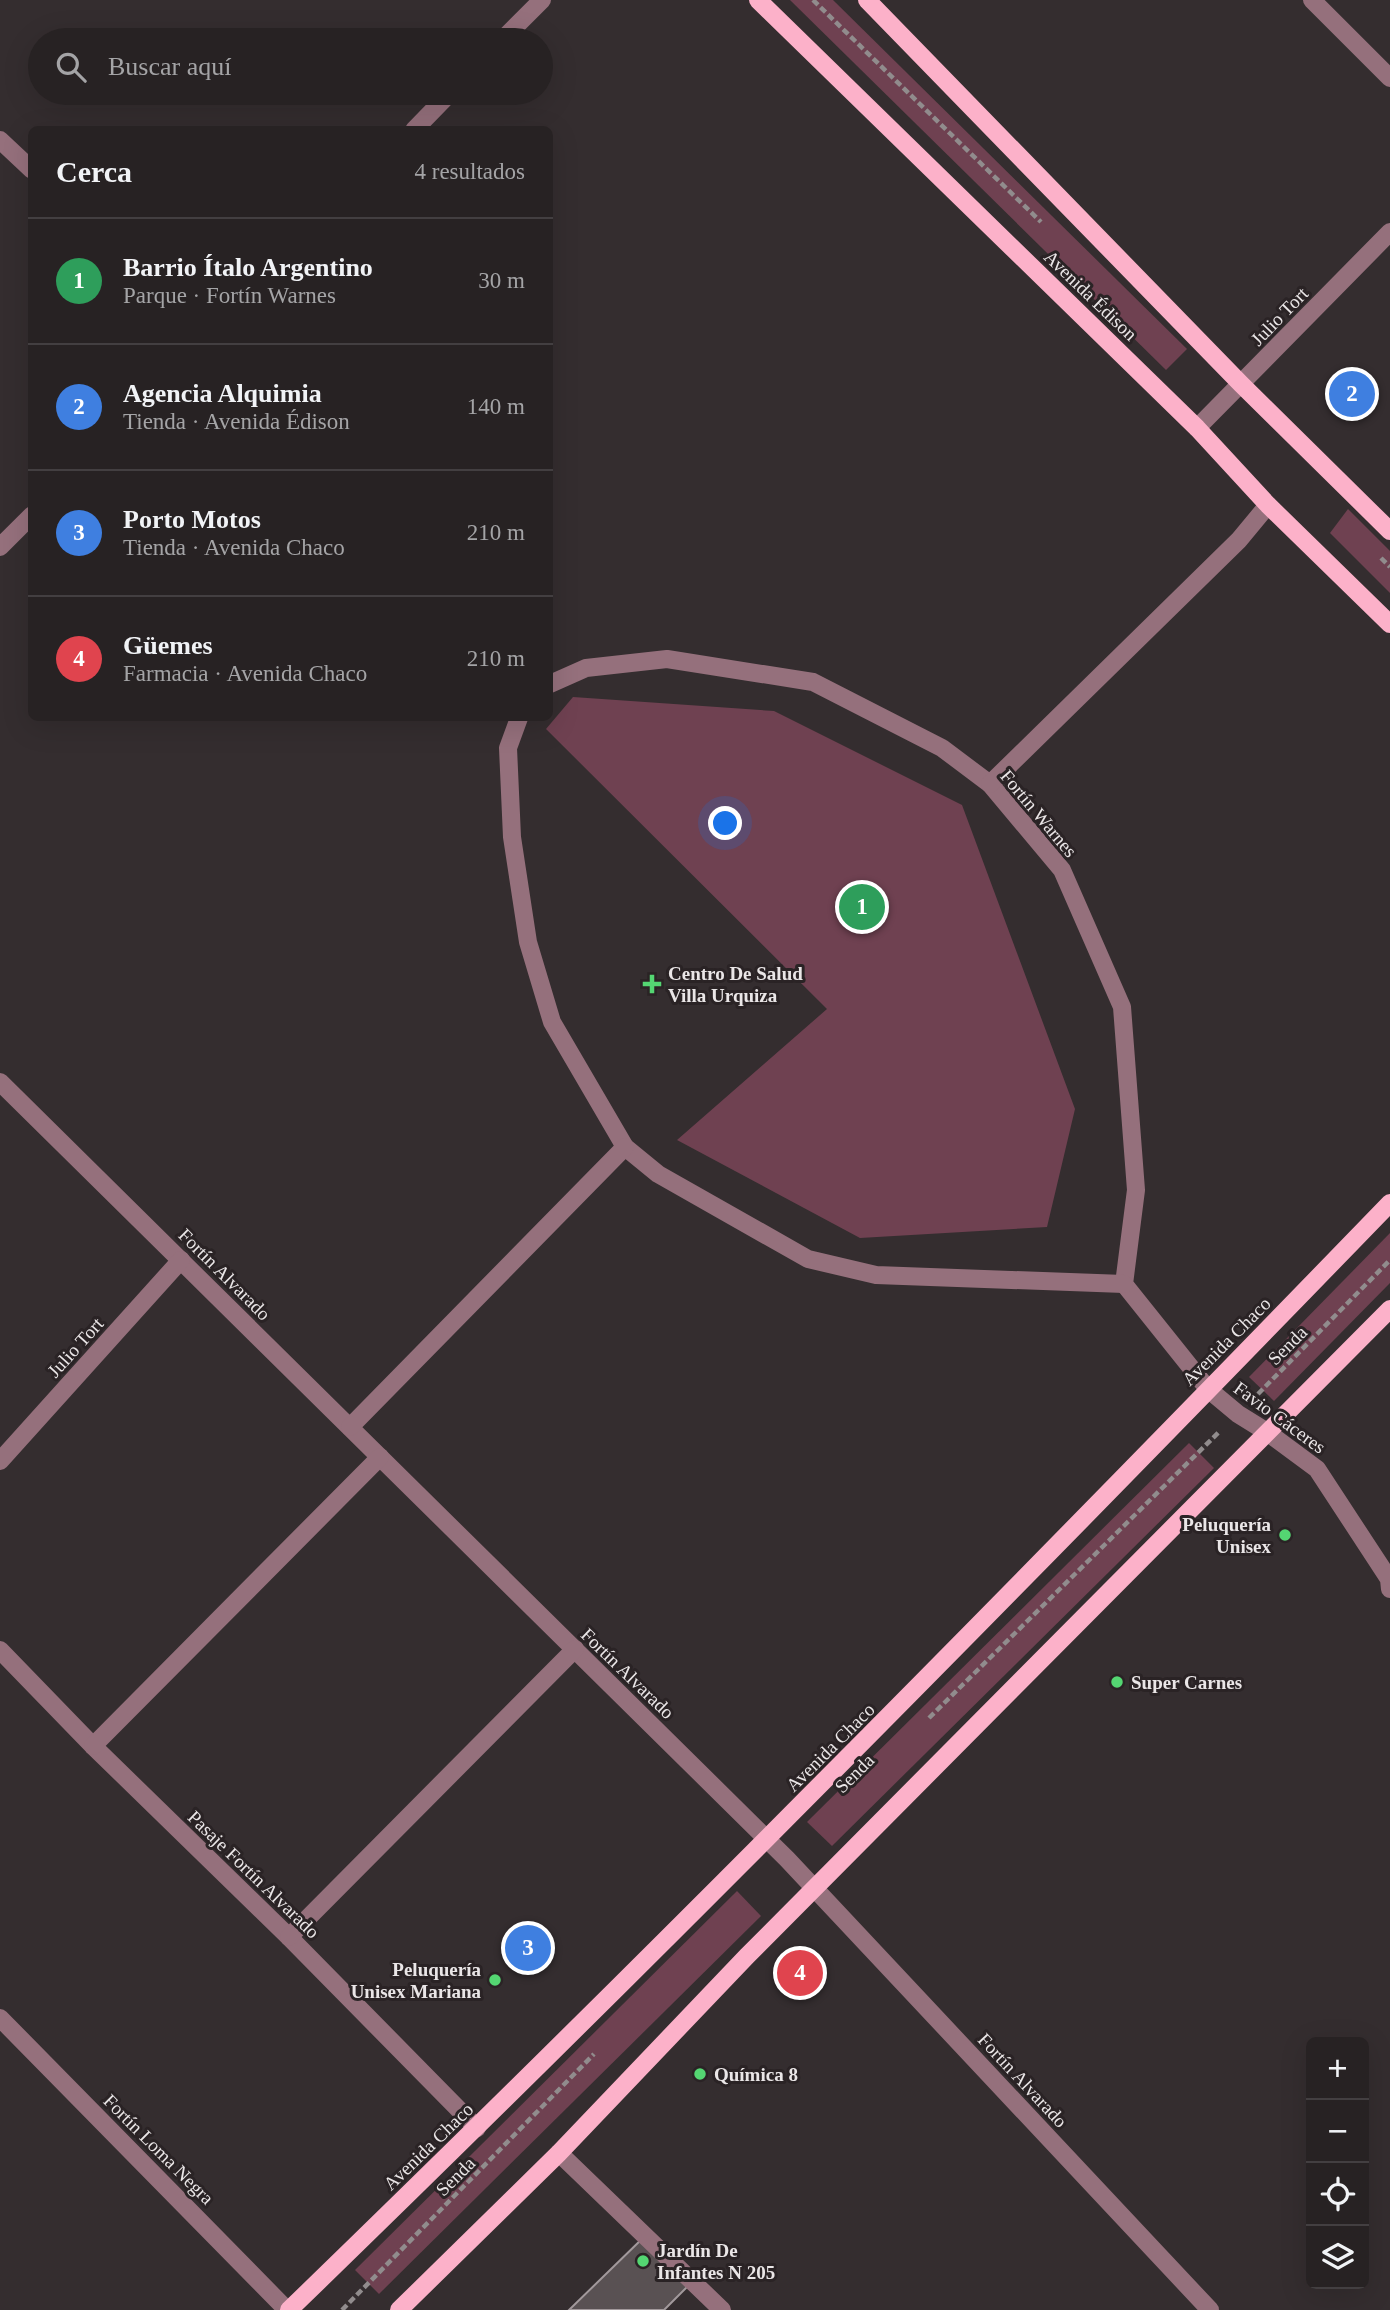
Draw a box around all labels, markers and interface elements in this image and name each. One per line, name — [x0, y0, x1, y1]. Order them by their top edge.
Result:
search box — [28, 28, 553, 105]
icon: search — [52, 48, 90, 86]
text: Buscar aquí — [108, 52, 231, 81]
text: Cerca — [56, 155, 132, 188]
text: 4 resultados — [414, 159, 525, 184]
street label: Avenida Édison — [1040, 246, 1142, 345]
text: Barrio Ítalo Argentino — [123, 253, 373, 282]
text: 1 — [73, 268, 85, 293]
text: 30 m — [478, 268, 525, 293]
street label: Julio Tort — [1247, 282, 1313, 350]
text: Parque · Fortín Warnes — [123, 283, 336, 308]
pin: 2 — [1329, 368, 1375, 420]
text: Agencia Alquimia — [123, 379, 322, 408]
text: 2 — [73, 394, 85, 419]
text: 140 m — [467, 394, 525, 419]
text: Tienda · Avenida Édison — [123, 409, 350, 434]
text: Porto Motos — [123, 505, 261, 534]
text: 3 — [73, 520, 85, 545]
text: 210 m — [467, 520, 525, 545]
text: Tienda · Avenida Chaco — [123, 535, 345, 560]
text: Güemes — [123, 631, 213, 660]
text: 4 — [73, 646, 85, 671]
text: 210 m — [467, 646, 525, 671]
text: Farmacia · Avenida Chaco — [123, 661, 367, 686]
street label: Fortín Warnes — [996, 765, 1081, 861]
your location — [708, 806, 742, 840]
pin: 1 — [839, 881, 885, 933]
place label: Centro De Salud Villa Urquiza — [668, 963, 803, 1006]
marker: Centro De Salud Villa Urquiza — [642, 974, 662, 994]
street label: Fortín Alvarado — [174, 1224, 275, 1325]
street label: Avenida Chaco — [1178, 1293, 1275, 1390]
street label: Julio Tort — [43, 1313, 108, 1381]
street label: Senda — [1264, 1321, 1312, 1369]
street label: Favio Cáceres — [1230, 1377, 1330, 1458]
place label: Peluquería Unisex — [1182, 1514, 1271, 1557]
marker: Peluquería Unisex — [1277, 1527, 1293, 1543]
street label: Fortín Alvarado — [577, 1624, 678, 1723]
place label: Super Carnes — [1131, 1672, 1242, 1693]
marker: Super Carnes — [1109, 1674, 1125, 1690]
street label: Avenida Chaco — [782, 1699, 879, 1796]
street label: Senda — [831, 1749, 879, 1797]
street label: Pasaje Fortín Alvarado — [184, 1806, 324, 1942]
pin: 3 — [505, 1922, 551, 1974]
pin: 4 — [777, 1947, 823, 1999]
place label: Peluquería Unisex Mariana — [351, 1959, 481, 2002]
marker: Peluquería Unisex Mariana — [487, 1972, 503, 1988]
street label: Fortín Alvarado — [974, 2029, 1072, 2132]
map controls — [1306, 2037, 1369, 2289]
button: + — [1306, 2037, 1369, 2100]
place label: Química 8 — [714, 2064, 798, 2085]
marker: Química 8 — [692, 2066, 708, 2082]
street label: Fortín Loma Negra — [99, 2090, 218, 2209]
street label: Avenida Chaco — [379, 2098, 477, 2194]
button: − — [1306, 2100, 1369, 2163]
street label: Senda — [432, 2152, 480, 2200]
button: locate — [1306, 2163, 1369, 2226]
button: layers — [1306, 2226, 1369, 2289]
place label: Jardín De Infantes N 205 — [657, 2240, 775, 2283]
marker: Jardín De Infantes N 205 — [635, 2253, 651, 2269]

